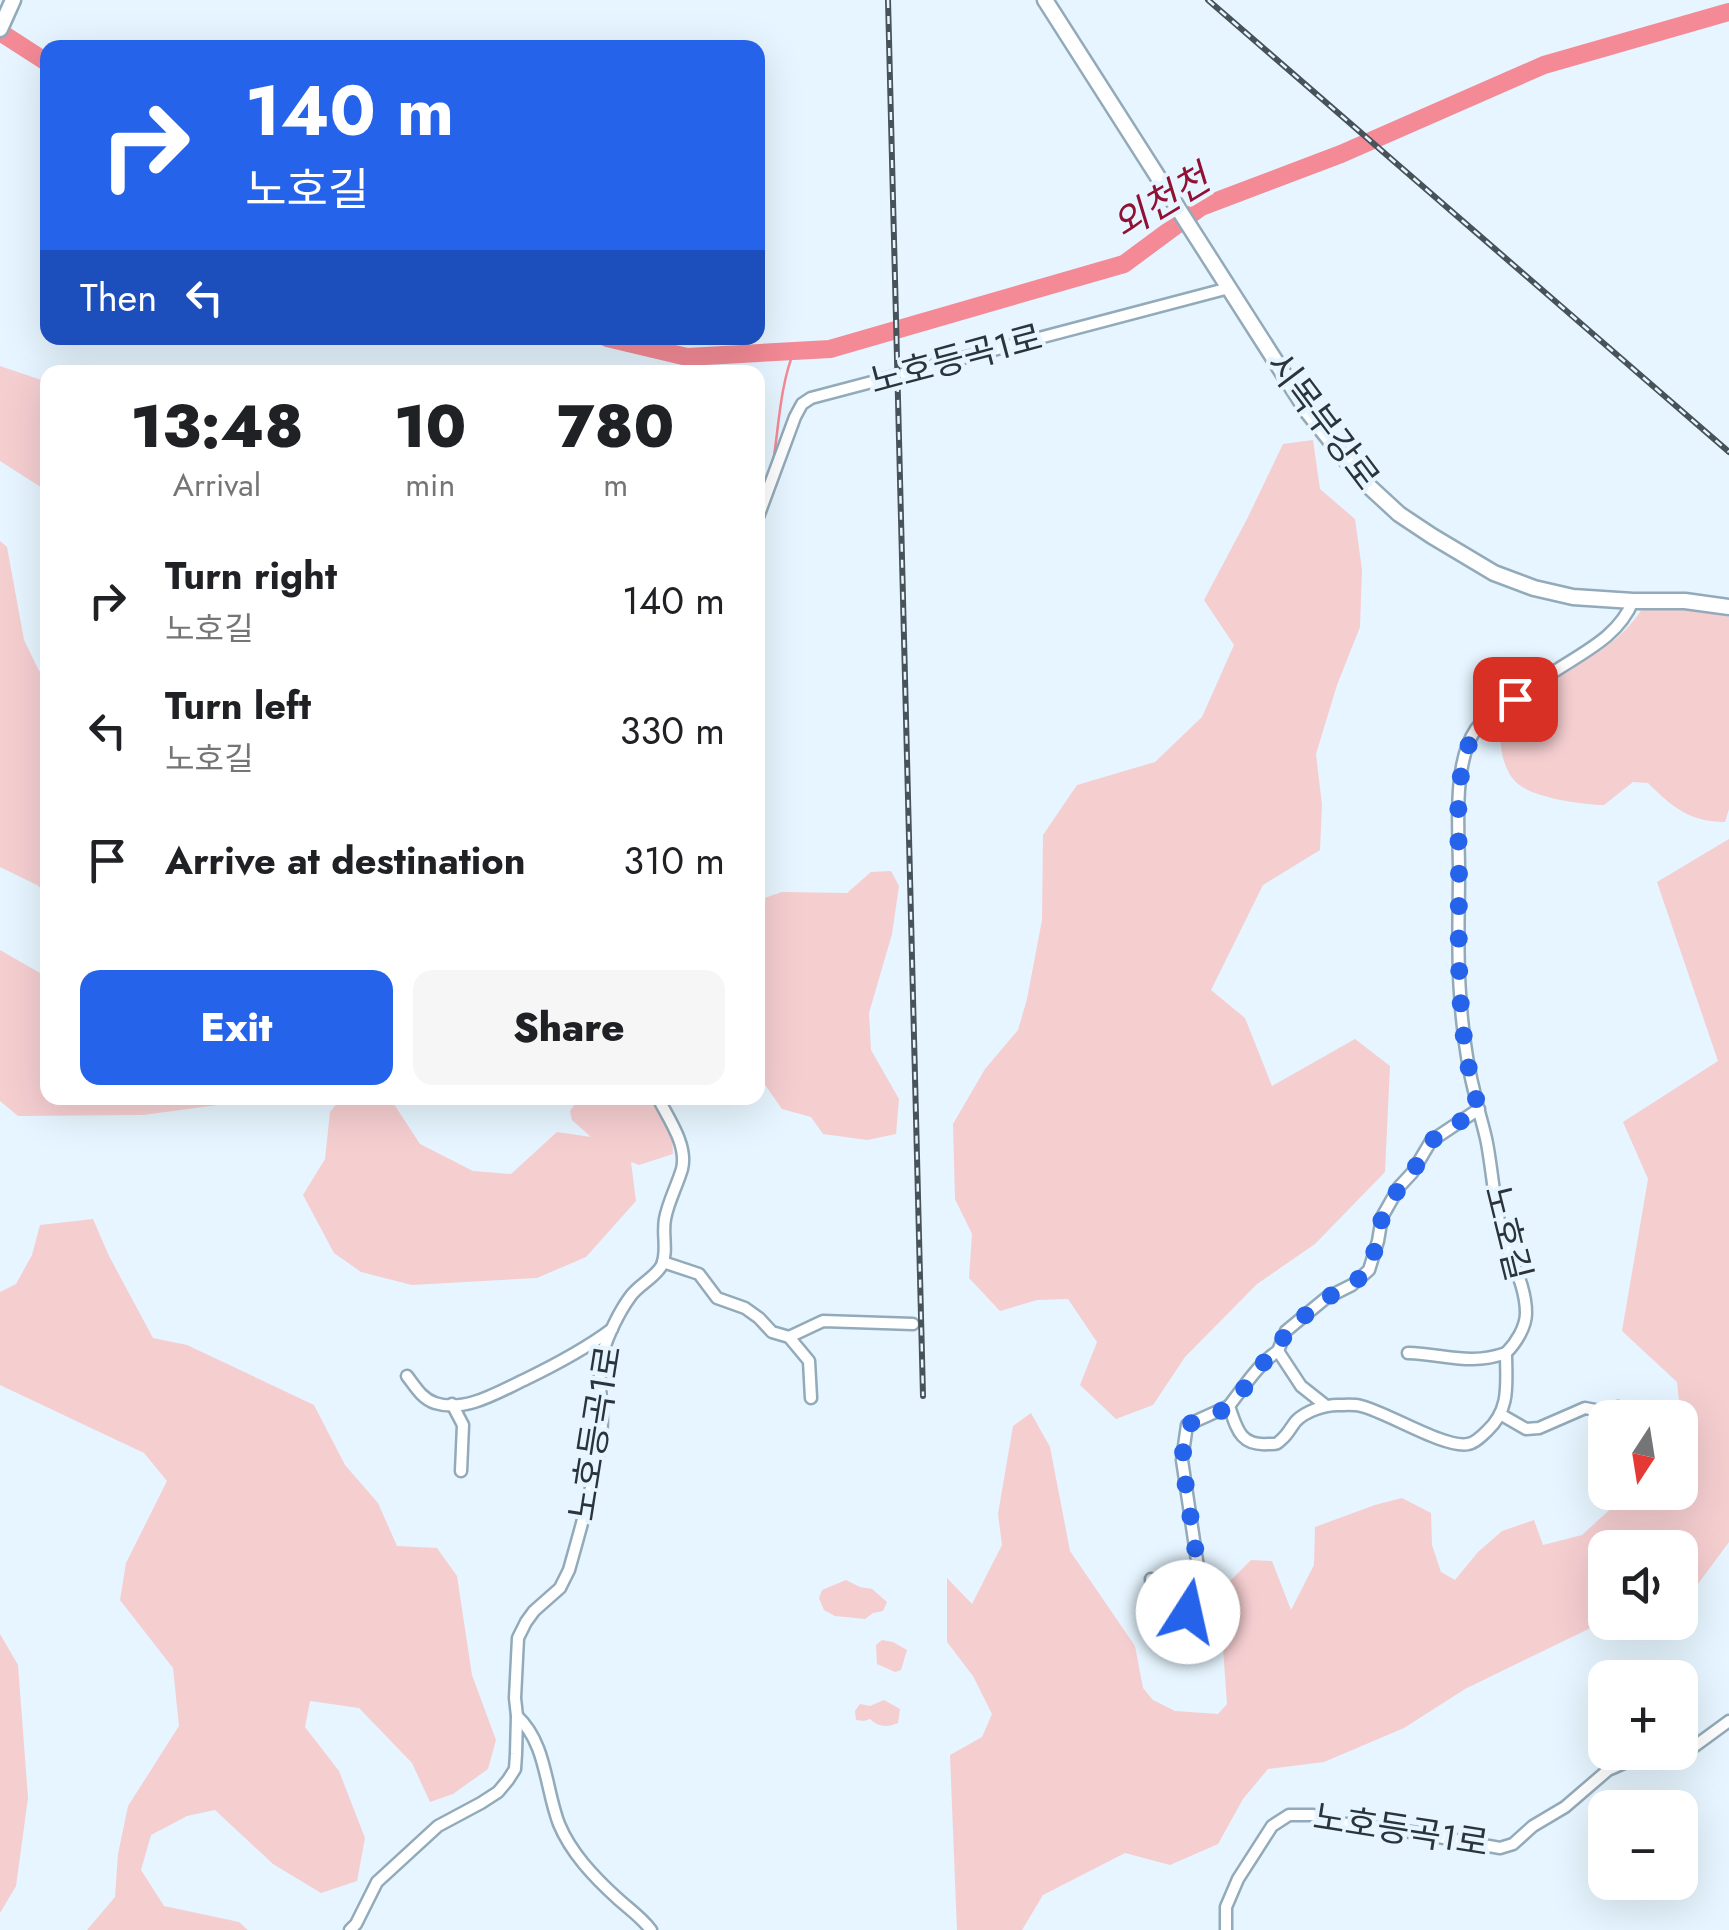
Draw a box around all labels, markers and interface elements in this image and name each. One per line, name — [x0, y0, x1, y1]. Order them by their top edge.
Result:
text: 140 m — [245, 60, 454, 161]
icon: right — [80, 80, 210, 210]
water label: 외천천 — [1102, 149, 1223, 252]
text: 노호길 — [245, 157, 369, 222]
text: Then — [80, 270, 157, 325]
icon: left — [177, 270, 232, 325]
street label: 노호등곡1로 — [864, 312, 1048, 406]
street label: 시목부강로 — [1255, 342, 1391, 500]
text: 13:48 — [131, 383, 303, 470]
text: 10 — [394, 383, 466, 470]
text: 780 — [557, 383, 674, 470]
text: Arrival — [173, 462, 261, 508]
text: min — [405, 462, 455, 508]
text: m — [603, 462, 628, 508]
text: Turn right — [165, 548, 337, 603]
icon: right — [80, 573, 135, 628]
text: 140 m — [622, 573, 725, 628]
text: 노호길 — [165, 606, 253, 652]
pin — [1473, 657, 1558, 742]
icon: arrive — [1488, 672, 1543, 727]
text: Turn left — [165, 678, 311, 733]
icon: left — [80, 703, 135, 758]
text: 330 m — [620, 703, 725, 758]
text: 노호길 — [165, 736, 253, 782]
icon: arrive — [80, 833, 135, 888]
text: Arrive at destination — [165, 833, 526, 888]
text: 310 m — [623, 833, 725, 888]
button: Exit — [80, 970, 393, 1085]
button: Share — [413, 970, 725, 1085]
street label: 노호길 — [1472, 1180, 1544, 1286]
street label: 노호등곡1로 — [556, 1342, 634, 1524]
north arrow — [1588, 1400, 1698, 1510]
map controls — [1588, 1400, 1698, 1900]
button: sound — [1588, 1530, 1698, 1640]
position arrow — [1136, 1560, 1240, 1664]
button: + — [1588, 1660, 1698, 1770]
button: − — [1588, 1790, 1698, 1900]
street label: 노호등곡1로 — [1310, 1791, 1492, 1869]

